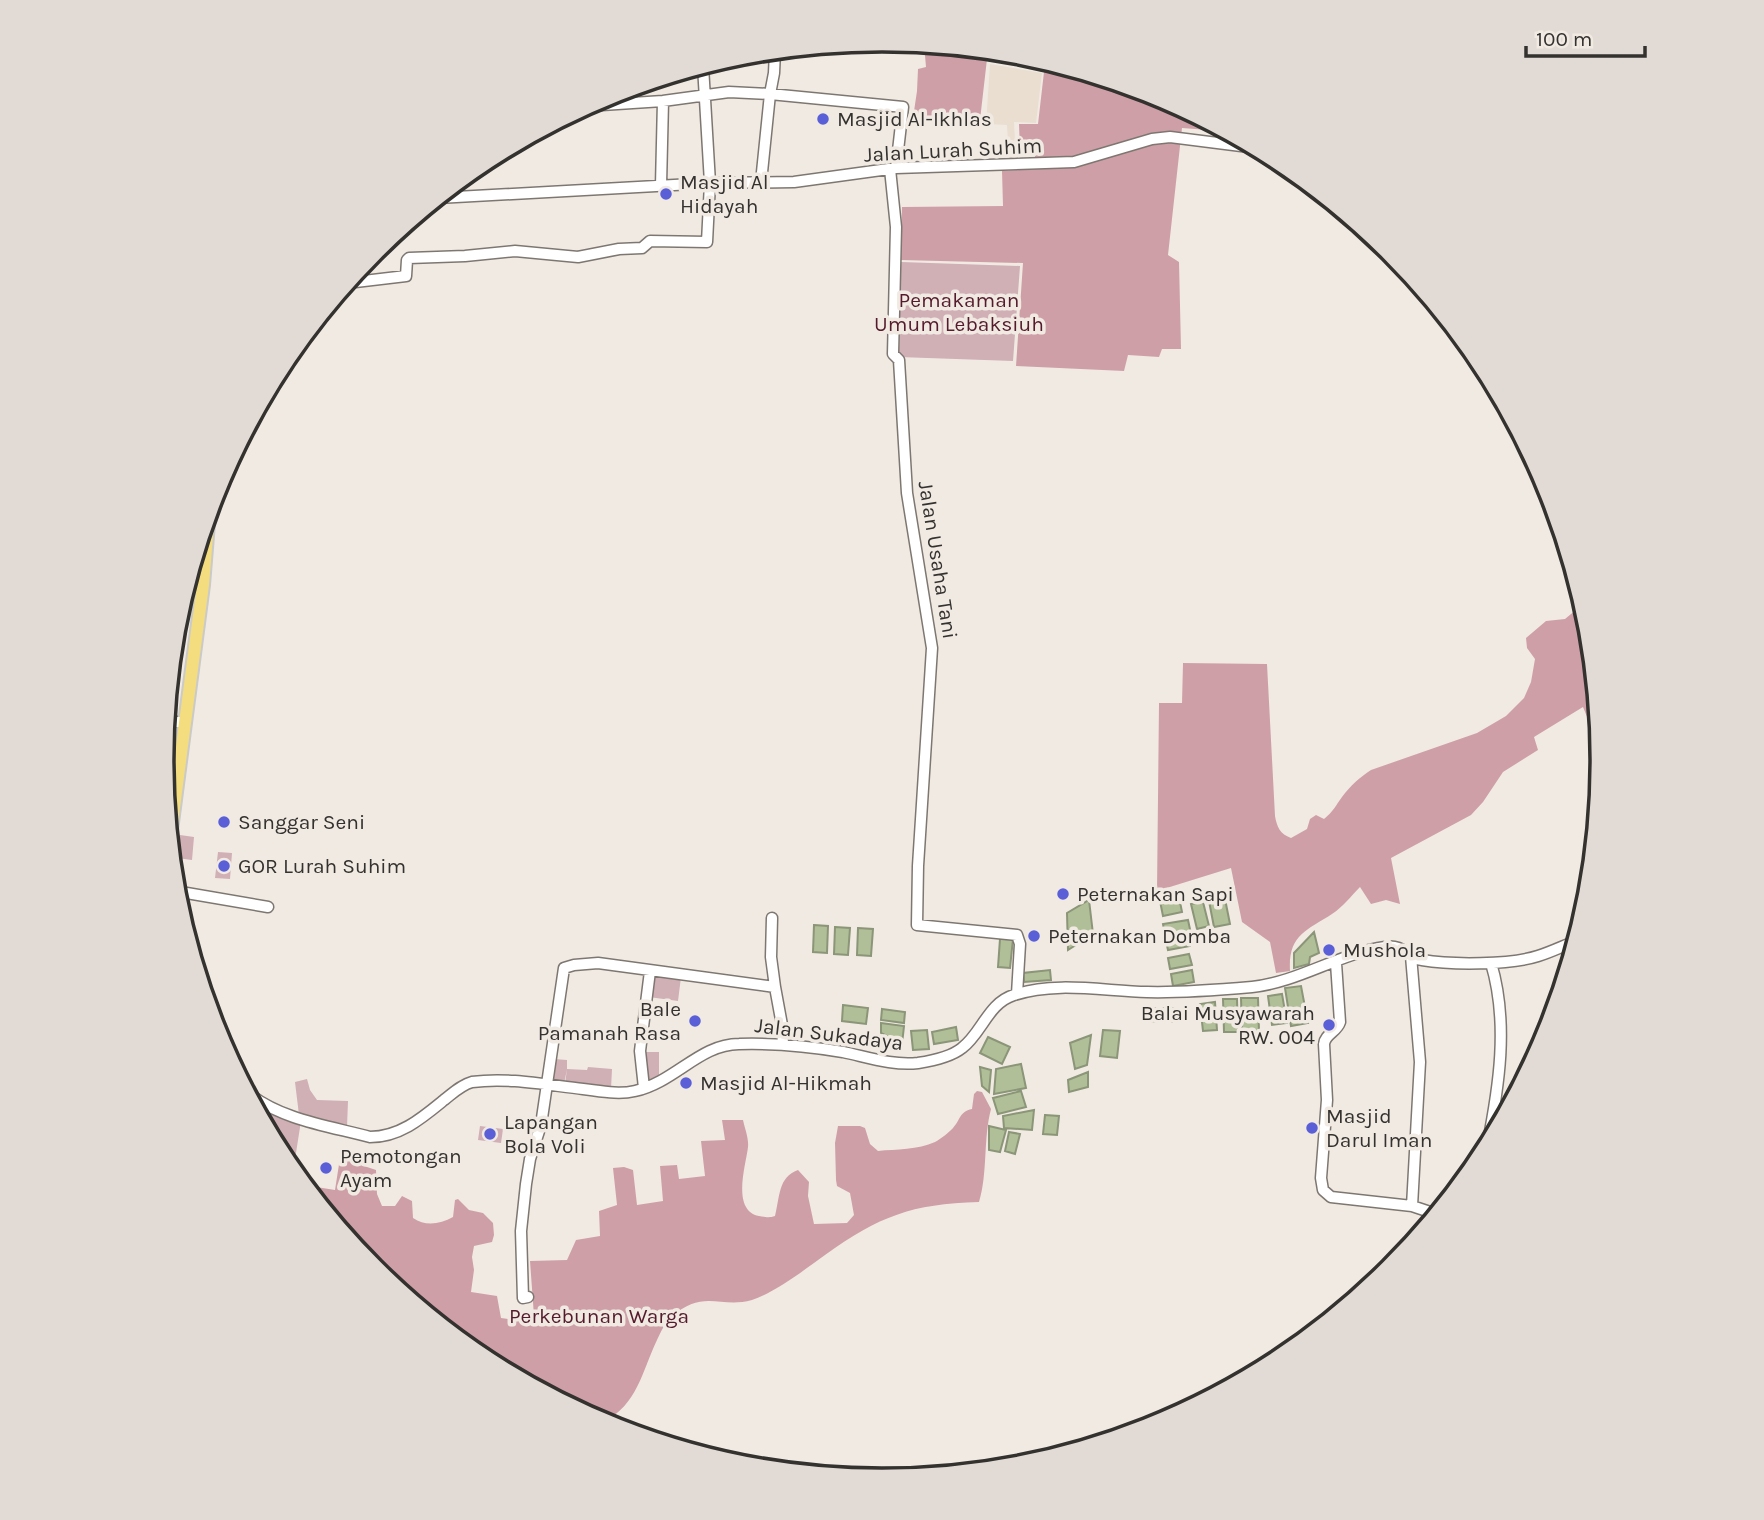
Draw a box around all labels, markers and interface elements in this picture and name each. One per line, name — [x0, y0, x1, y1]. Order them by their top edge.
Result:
scale bar — [1526, 14, 1645, 58]
text: 100 m — [1536, 27, 1593, 51]
place label: Masjid Al-Ikhlas — [837, 107, 992, 131]
marker: Masjid Al-Ikhlas — [815, 111, 831, 127]
street label: Jalan Lurah Suhim — [863, 133, 1043, 167]
place label: Masjid Al Hidayah — [680, 170, 769, 218]
marker: Masjid Al Hidayah — [658, 186, 674, 202]
park label: Pemakaman Umum Lebaksiuh — [874, 288, 1044, 336]
street label: Jalan Usaha Tani — [914, 479, 962, 641]
place label: Sanggar Seni — [238, 810, 365, 834]
marker: Sanggar Seni — [216, 814, 232, 830]
place label: GOR Lurah Suhim — [238, 854, 406, 878]
marker: GOR Lurah Suhim — [216, 858, 232, 874]
place label: Peternakan Sapi — [1077, 882, 1234, 906]
marker: Peternakan Sapi — [1055, 886, 1071, 902]
place label: Peternakan Domba — [1048, 924, 1231, 948]
marker: Peternakan Domba — [1026, 928, 1042, 944]
place label: Mushola — [1343, 938, 1426, 962]
marker: Mushola — [1321, 942, 1337, 958]
place label: Bale Pamanah Rasa — [538, 997, 681, 1045]
place label: Balai Musyawarah RW. 004 — [1141, 1001, 1315, 1049]
marker: Bale Pamanah Rasa — [687, 1013, 703, 1029]
street label: Jalan Sukadaya — [753, 1013, 905, 1055]
marker: Balai Musyawarah RW. 004 — [1321, 1017, 1337, 1033]
place label: Masjid Al-Hikmah — [700, 1071, 872, 1095]
marker: Masjid Al-Hikmah — [678, 1075, 694, 1091]
place label: Masjid Darul Iman — [1326, 1104, 1432, 1152]
place label: Lapangan Bola Voli — [504, 1110, 598, 1158]
marker: Masjid Darul Iman — [1304, 1120, 1320, 1136]
marker: Lapangan Bola Voli — [482, 1126, 498, 1142]
place label: Pemotongan Ayam — [340, 1144, 462, 1192]
marker: Pemotongan Ayam — [318, 1160, 334, 1176]
park label: Perkebunan Warga — [509, 1304, 689, 1328]

